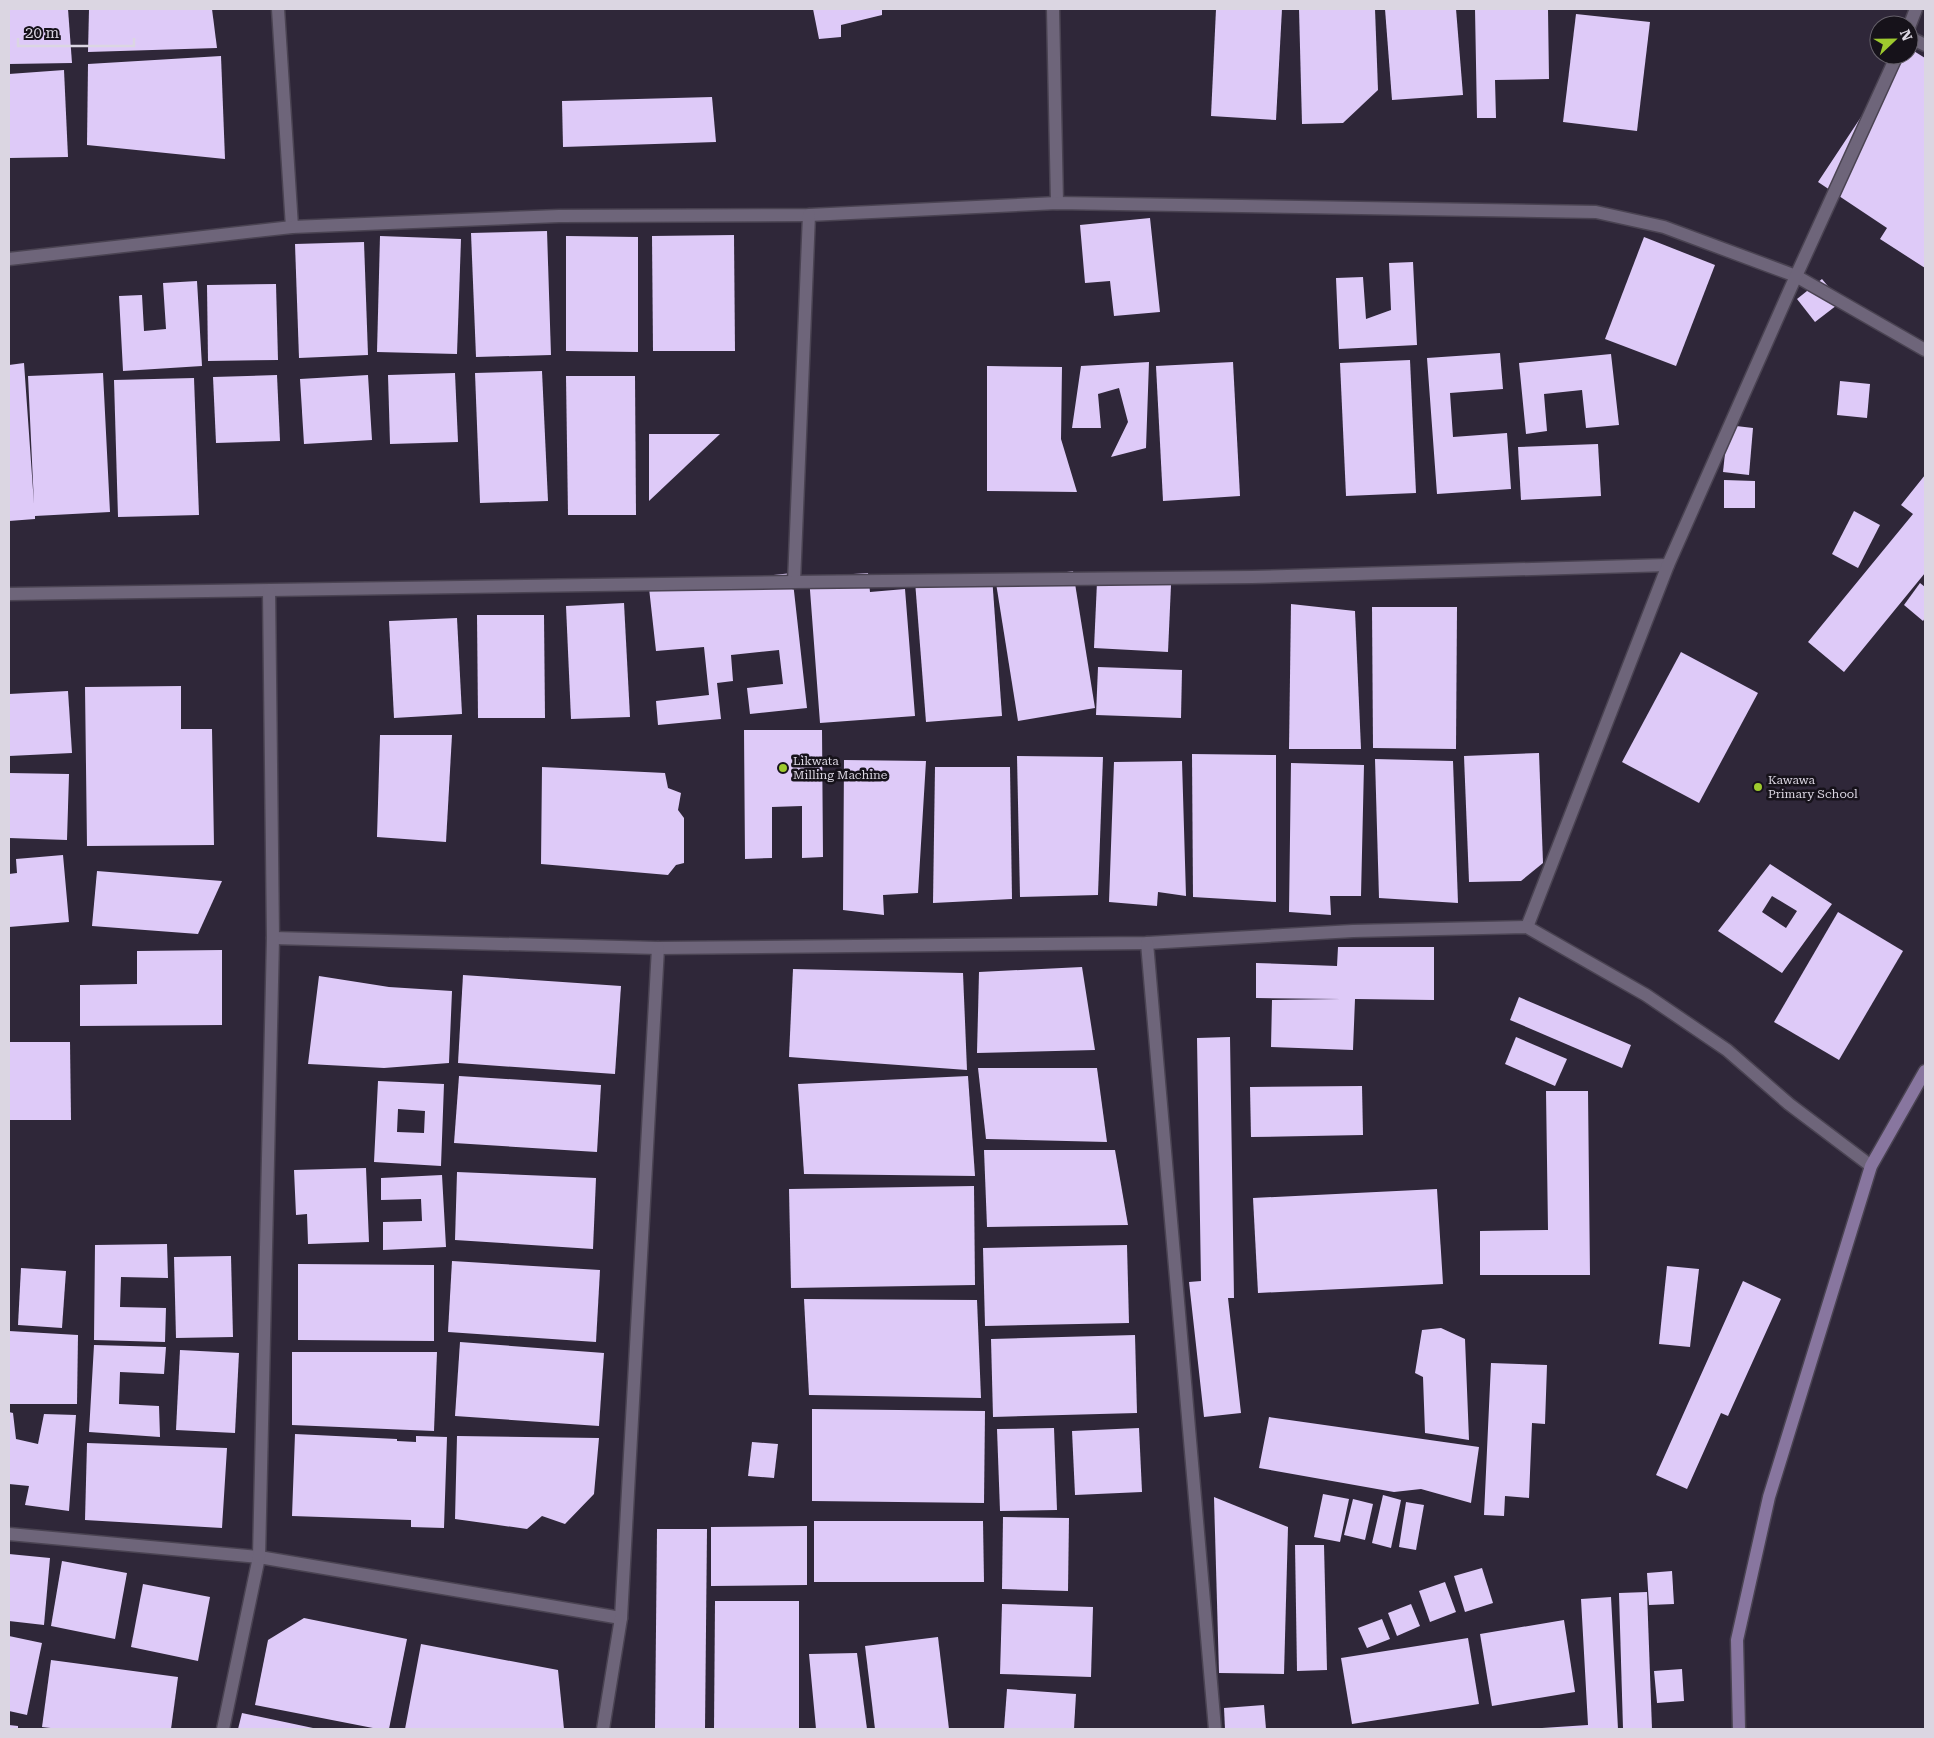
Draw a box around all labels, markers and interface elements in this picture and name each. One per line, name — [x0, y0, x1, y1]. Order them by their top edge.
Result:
scale bar — [18, 15, 134, 47]
north arrow — [1869, 15, 1919, 65]
text: 20 m — [25, 24, 60, 42]
text: N — [1897, 27, 1916, 43]
place label: Likwata Milling Machine — [793, 754, 888, 782]
marker: Likwata Milling Machine — [777, 762, 789, 774]
place label: Kawawa Primary School — [1768, 773, 1858, 801]
marker: Kawawa Primary School — [1752, 781, 1764, 793]

